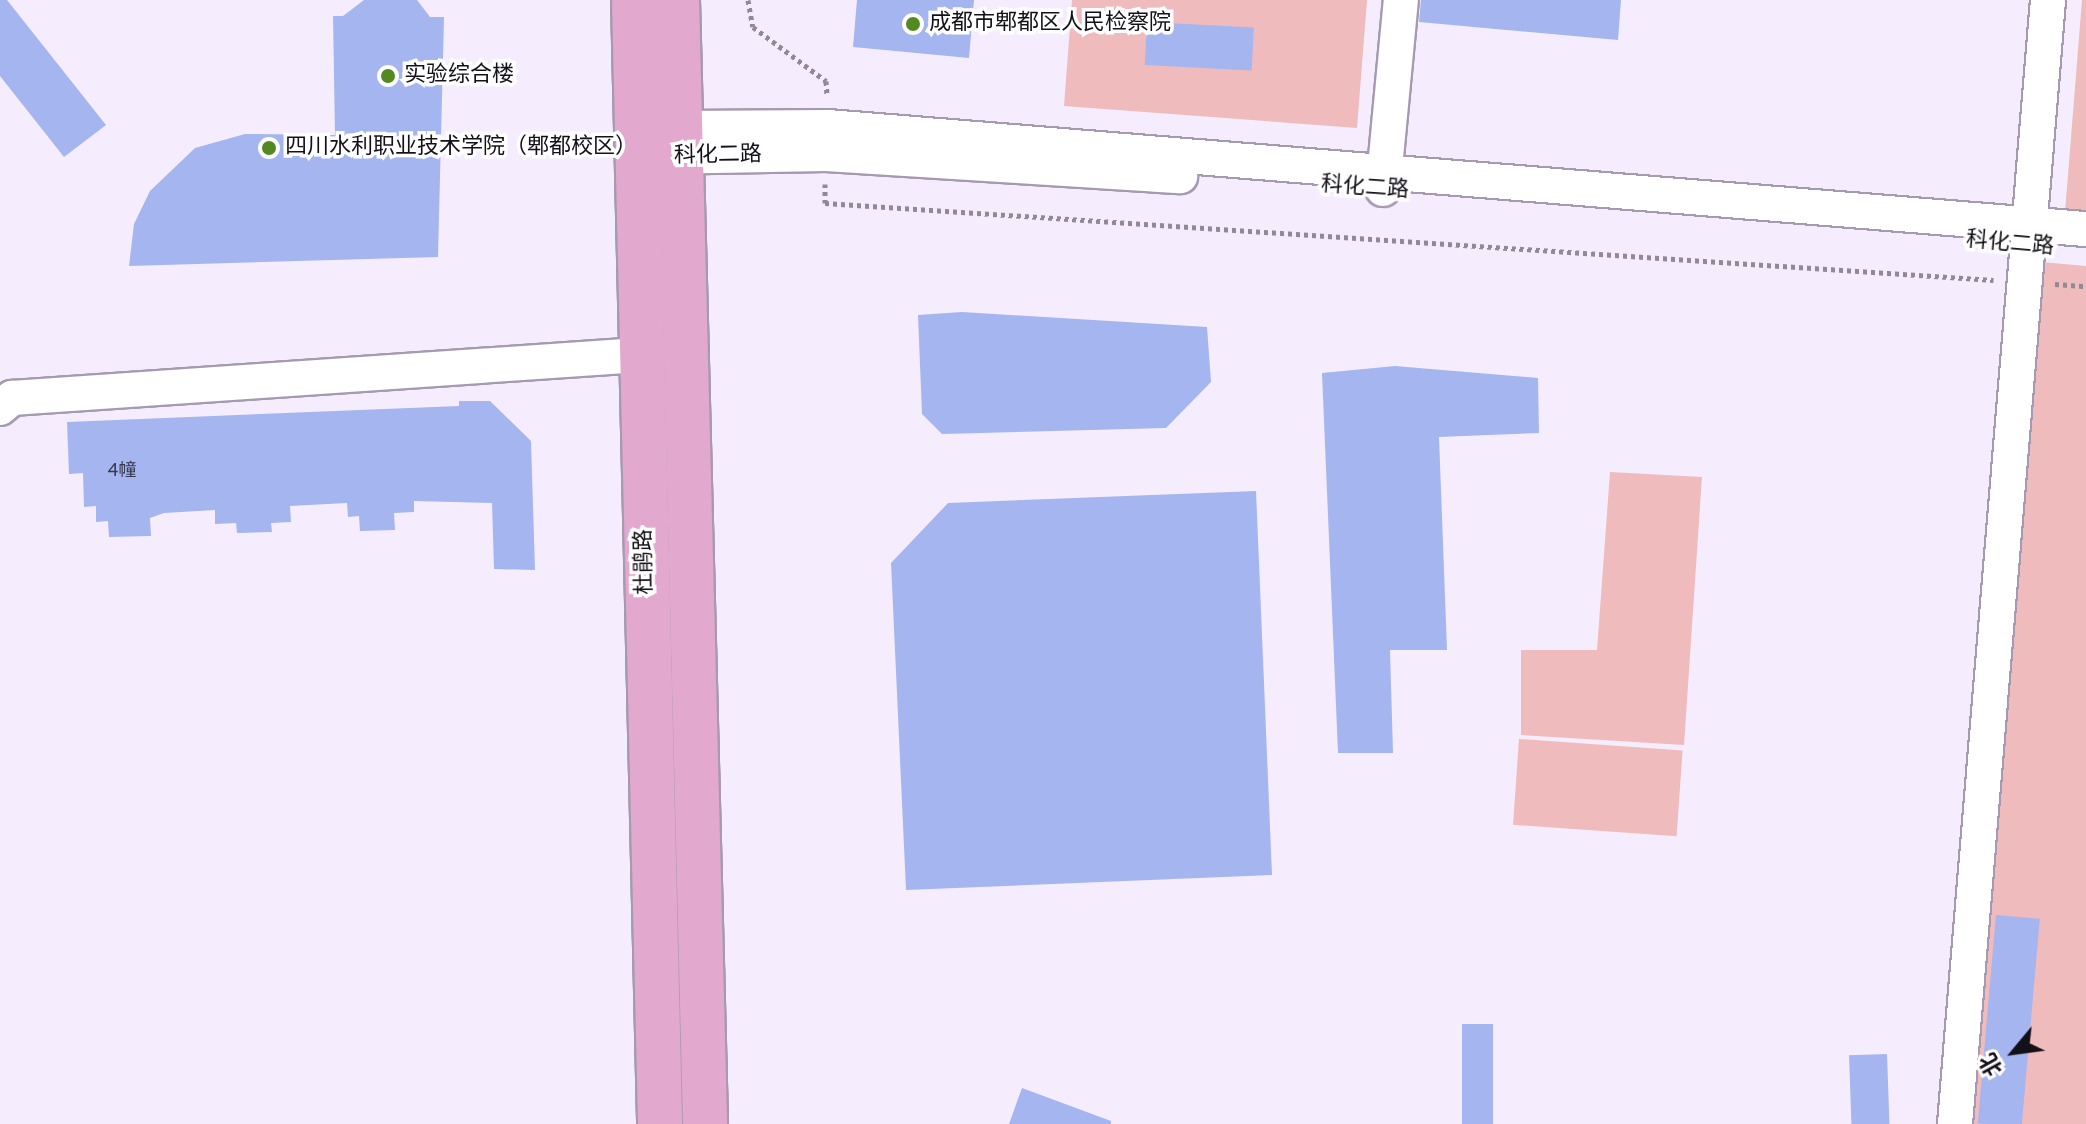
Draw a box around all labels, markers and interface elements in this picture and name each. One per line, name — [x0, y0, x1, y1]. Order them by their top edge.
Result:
place label: 成都市郫都区人民检察院 — [929, 11, 1171, 37]
marker: 成都市郫都区人民检察院 — [904, 15, 922, 33]
place label: 实验综合楼 — [404, 63, 514, 89]
marker: 实验综合楼 — [379, 67, 397, 85]
place label: 四川水利职业技术学院（郫都校区） — [285, 135, 637, 161]
marker: 四川水利职业技术学院（郫都校区） — [260, 139, 278, 157]
street label: 科化二路 — [674, 142, 762, 170]
street label: 科化二路 — [1320, 172, 1410, 204]
street label: 科化二路 — [1965, 227, 2055, 261]
house number: 4幢 — [107, 461, 137, 483]
street label: 杜鹃路 — [631, 529, 659, 595]
north arrow — [1974, 1012, 2054, 1092]
text: 北 — [1975, 1048, 2010, 1080]

